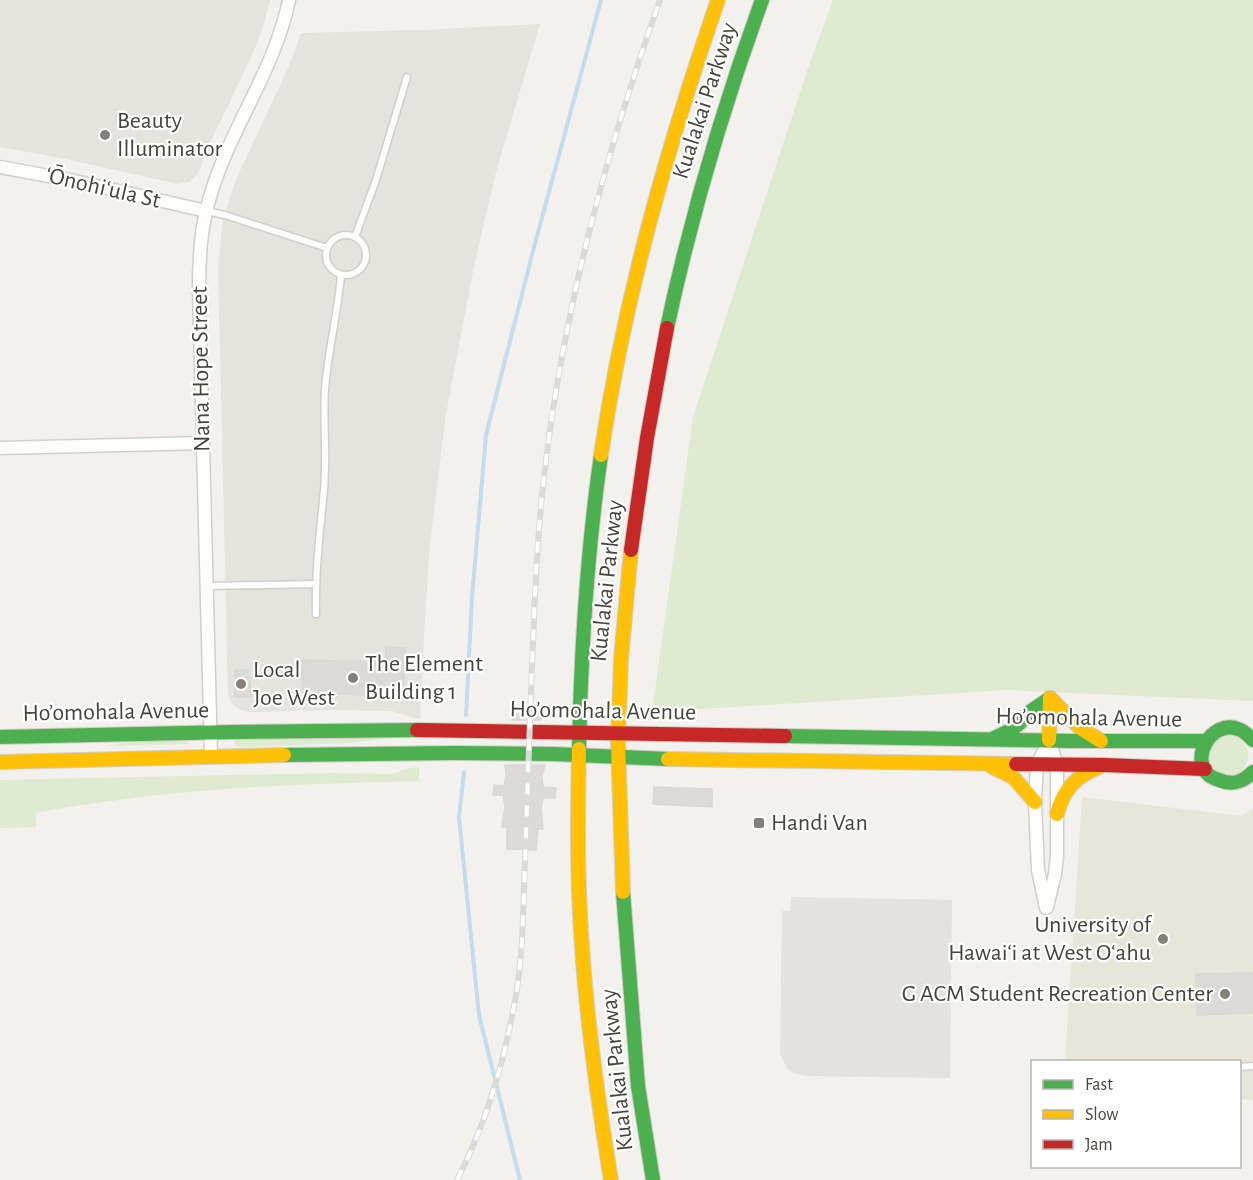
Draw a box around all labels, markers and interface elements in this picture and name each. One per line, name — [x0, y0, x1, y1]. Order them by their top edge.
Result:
street label: Kualakai Parkway — [668, 20, 742, 182]
place label: Beauty Illuminator — [117, 109, 223, 161]
marker: Beauty Illuminator — [98, 128, 112, 142]
street label: ‘Ōnohi‘ula St — [43, 162, 163, 213]
street label: Nana Hope Street — [188, 286, 214, 452]
street label: Kualakai Parkway — [587, 499, 627, 663]
place label: The Element Building 1 — [365, 652, 483, 704]
place label: Local Joe West — [253, 658, 335, 710]
marker: The Element Building 1 — [346, 671, 360, 685]
marker: Local Joe West — [234, 677, 248, 691]
street label: Ho’omohala Avenue — [510, 697, 696, 725]
street label: Ho’omohala Avenue — [23, 698, 209, 726]
street label: Ho’omohala Avenue — [996, 704, 1182, 732]
place label: Handi Van — [771, 811, 868, 835]
marker: Handi Van — [752, 816, 766, 830]
place label: University of Hawaiʻi at West Oʻahu — [948, 913, 1153, 965]
marker: University of Hawaiʻi at West Oʻahu — [1156, 932, 1170, 946]
place label: G ACM Student Recreation Center — [902, 982, 1213, 1006]
marker: G ACM Student Recreation Center — [1218, 987, 1232, 1001]
street label: Kualakai Parkway — [597, 988, 637, 1152]
legend — [1031, 1060, 1241, 1168]
text: Fast — [1085, 1076, 1113, 1094]
text: Slow — [1085, 1106, 1118, 1124]
text: Jam — [1085, 1136, 1113, 1154]

